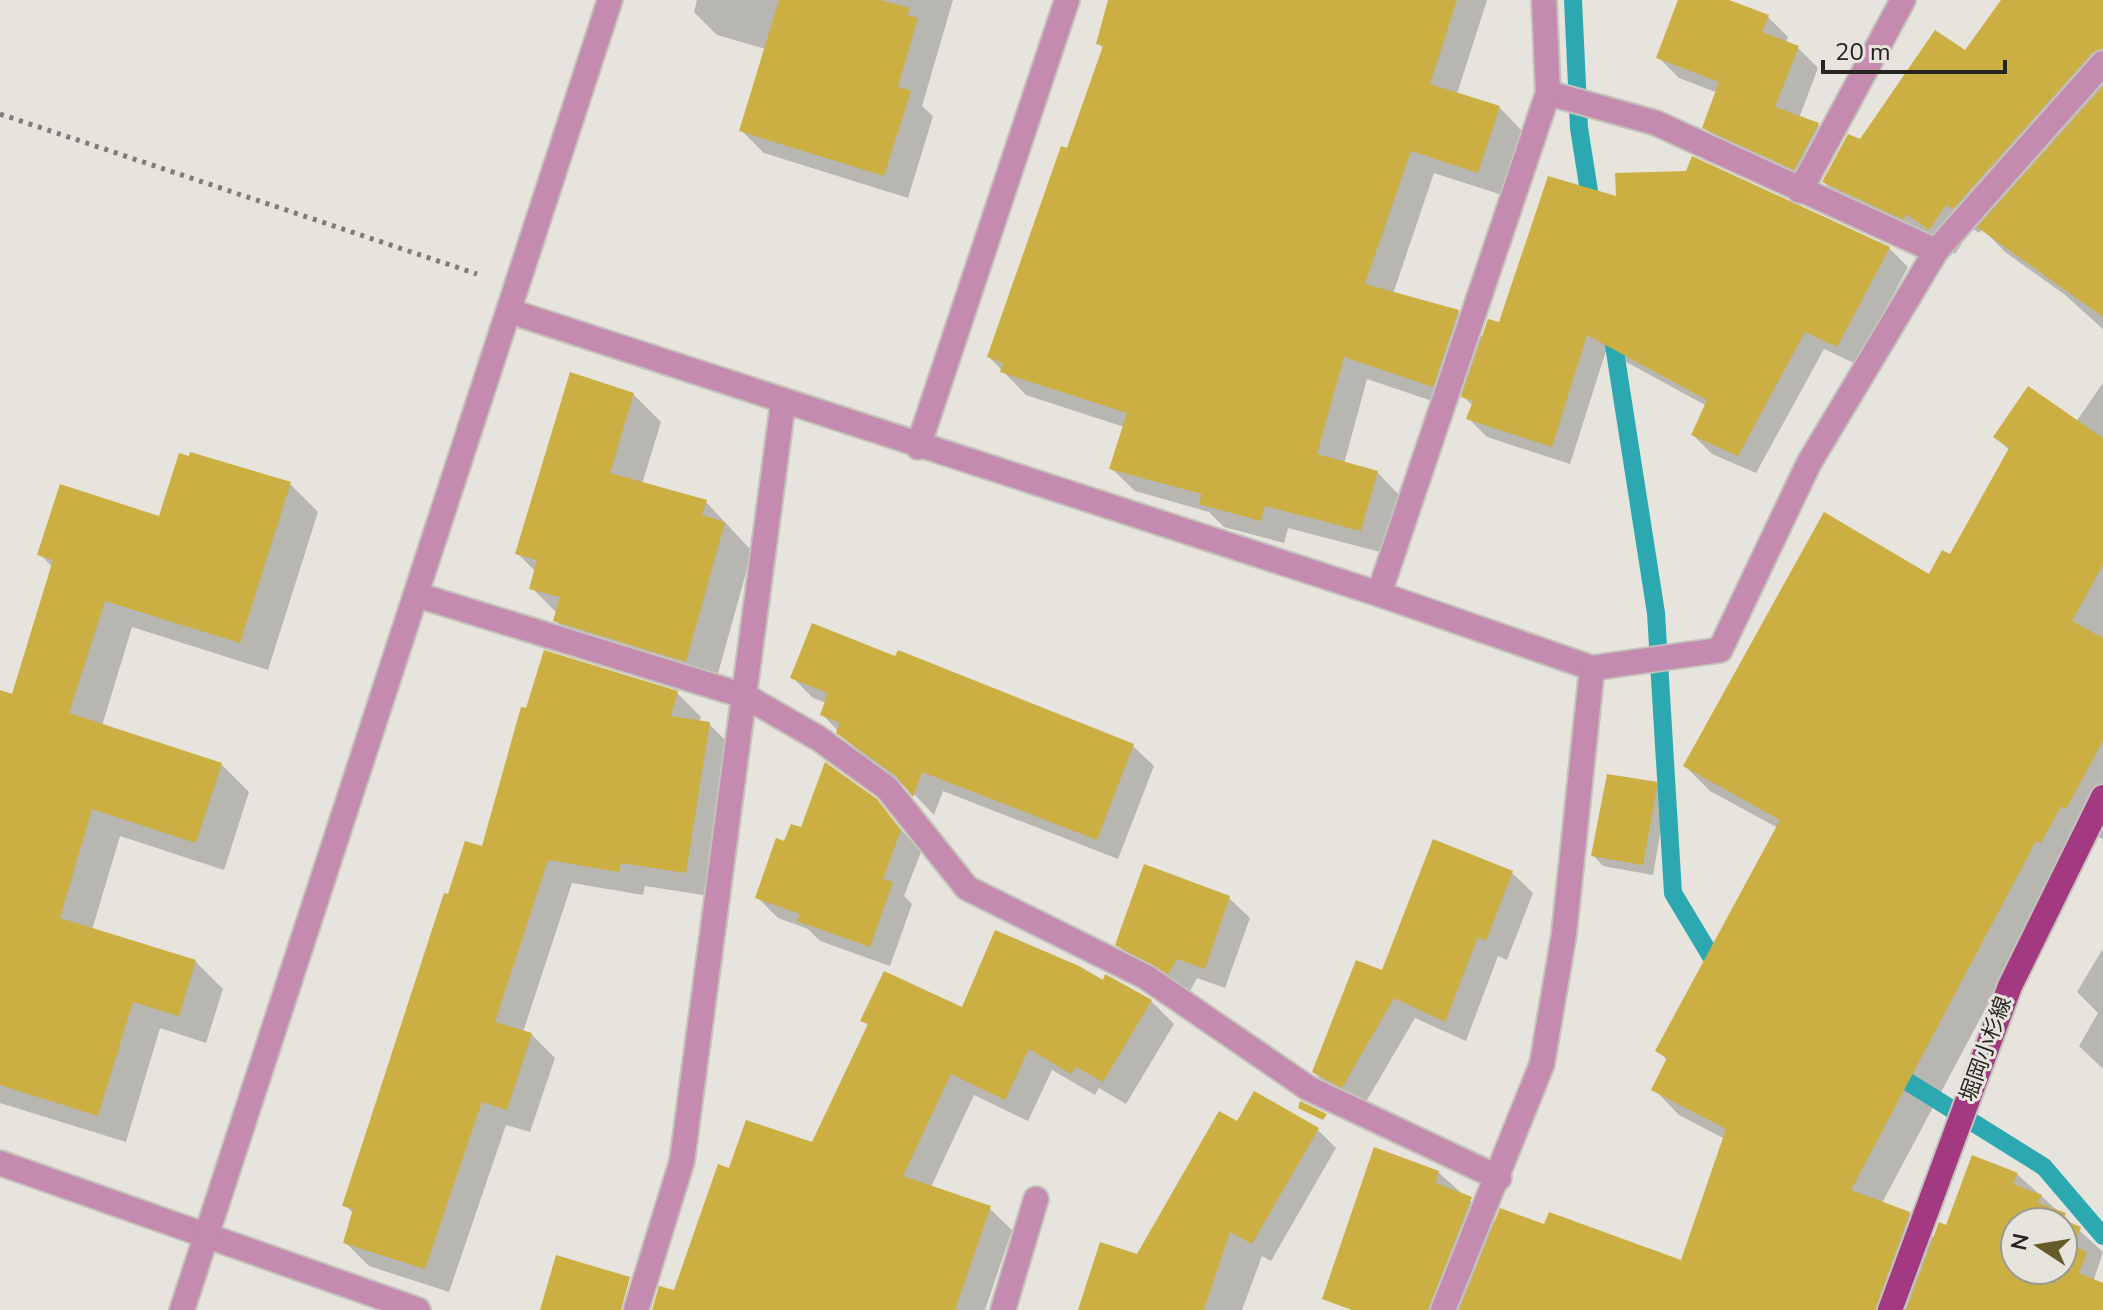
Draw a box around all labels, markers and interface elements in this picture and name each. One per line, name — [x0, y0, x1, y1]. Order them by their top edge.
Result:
scale bar — [1823, 24, 2005, 74]
text: 20 m — [1835, 36, 1891, 68]
street label: 堀岡小杉線 — [1953, 992, 2019, 1106]
north arrow — [1999, 1206, 2079, 1286]
text: N — [2004, 1231, 2037, 1253]

